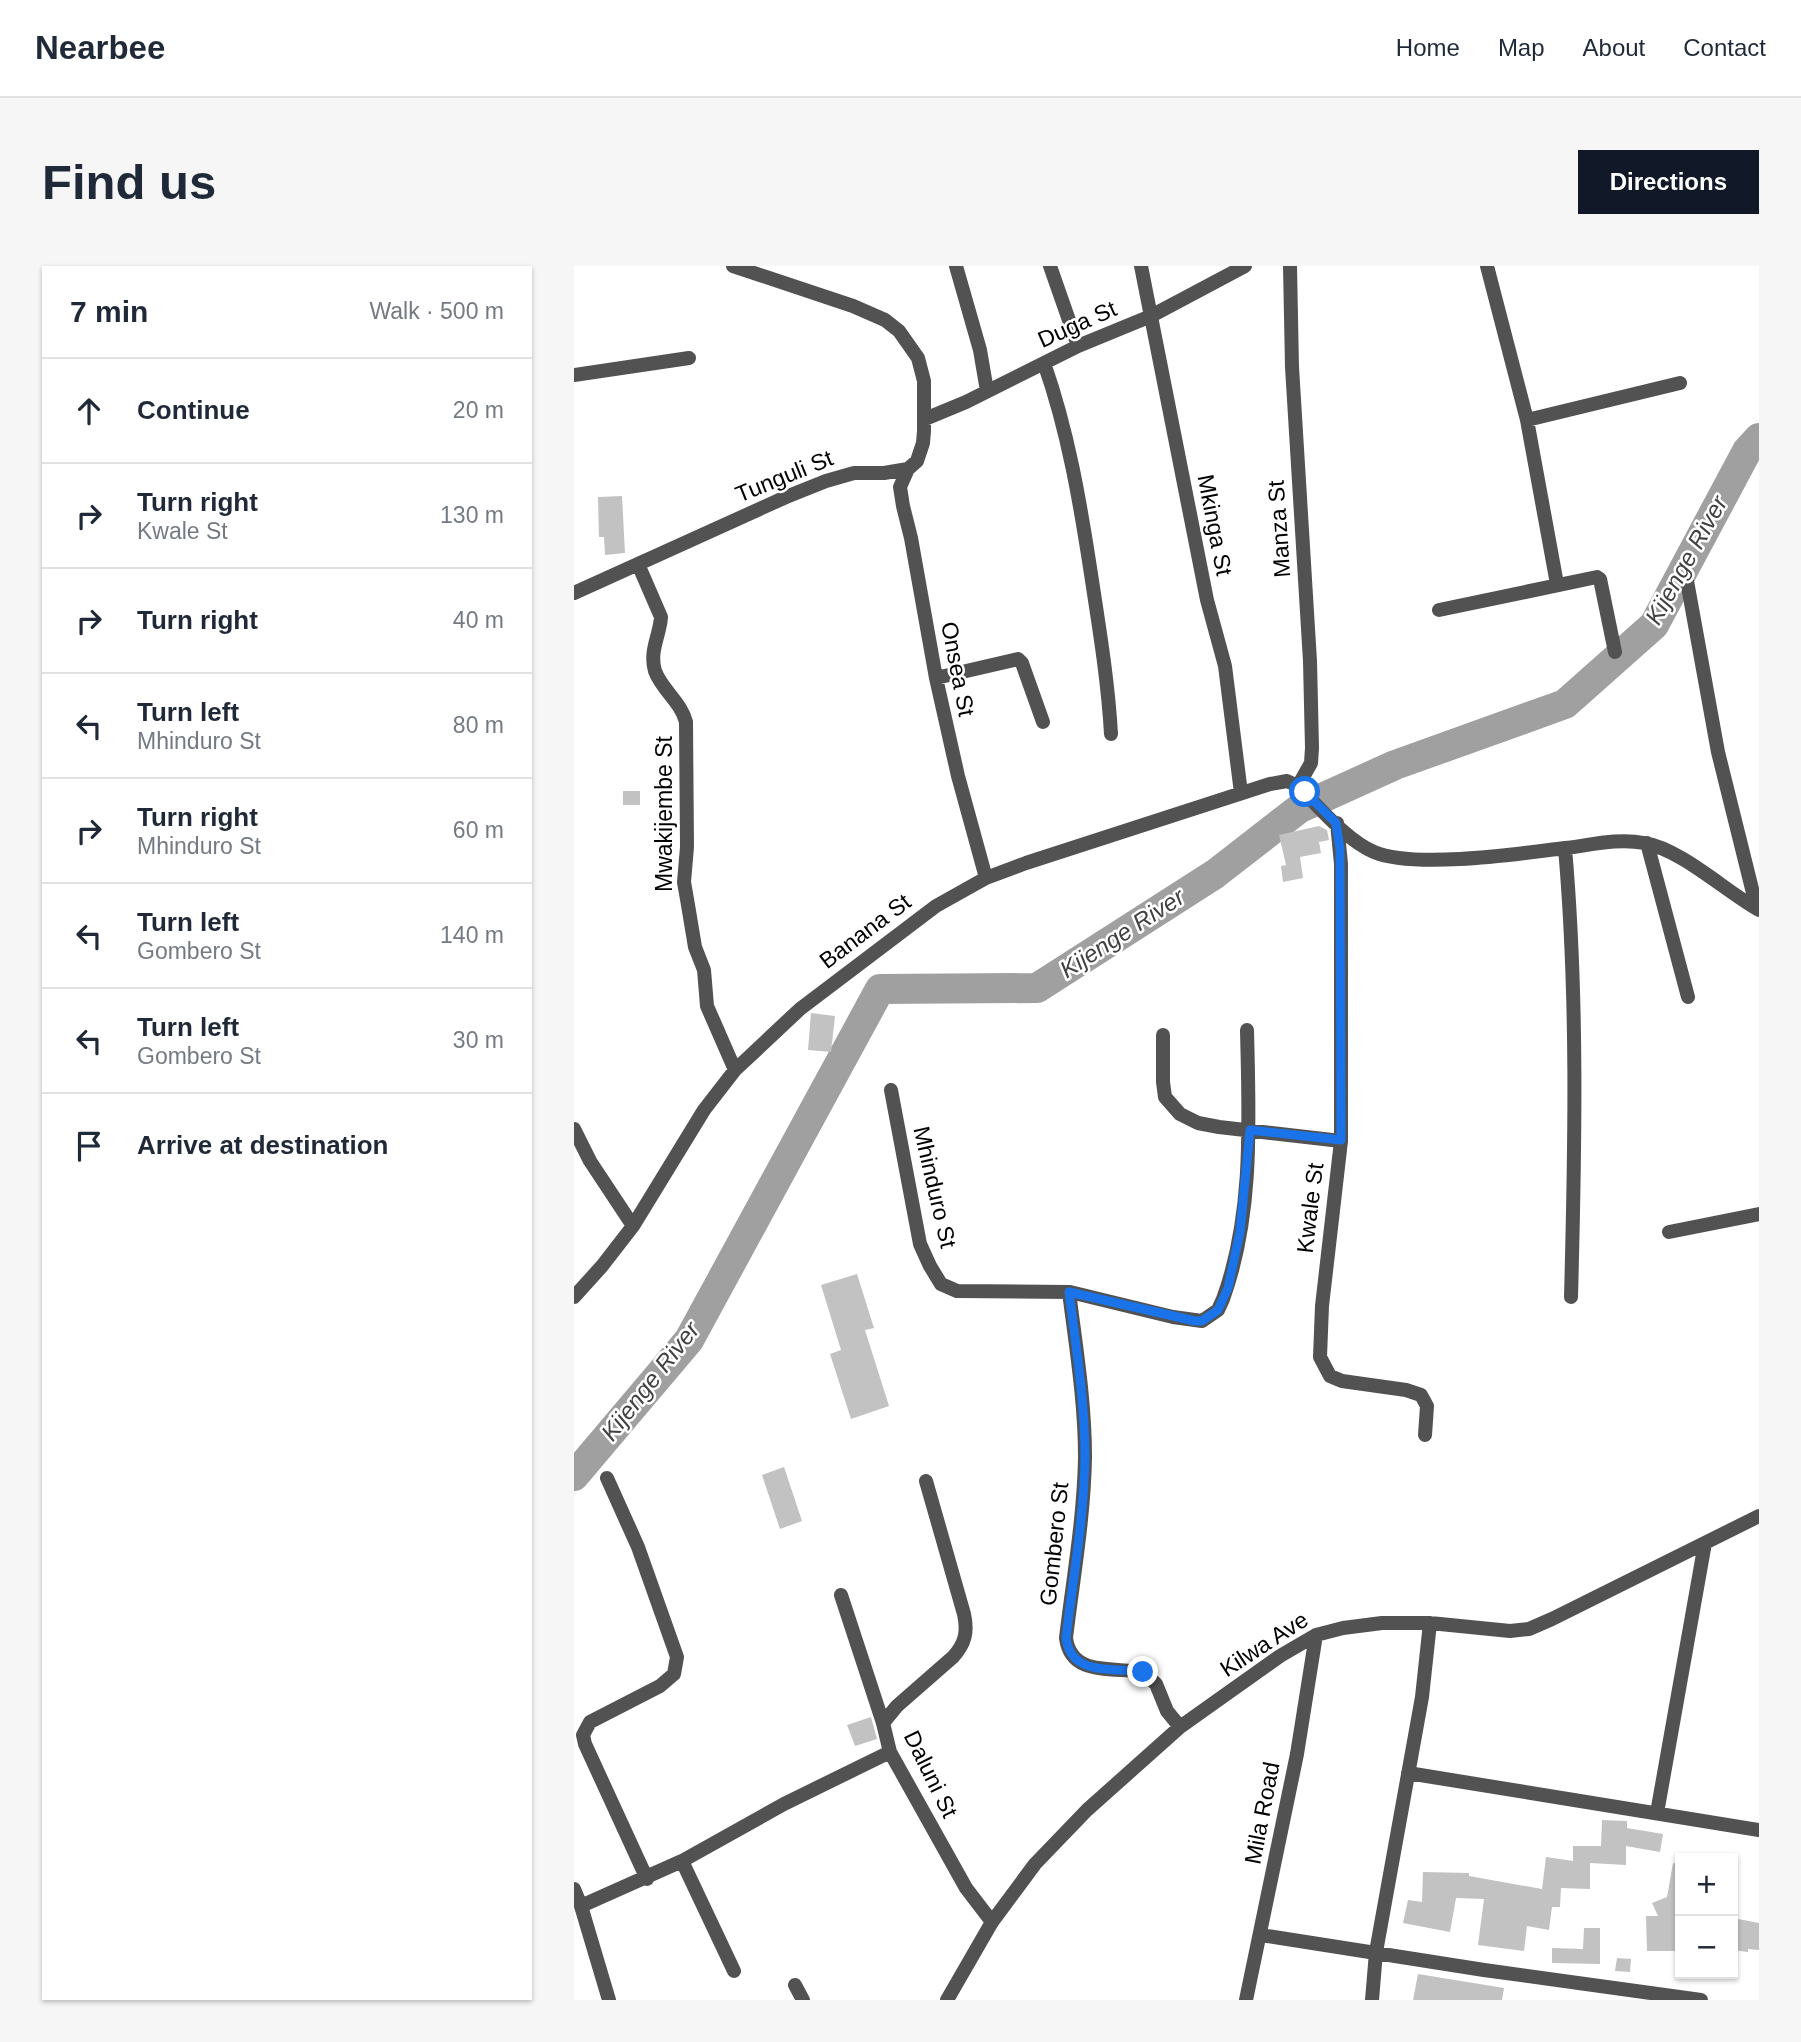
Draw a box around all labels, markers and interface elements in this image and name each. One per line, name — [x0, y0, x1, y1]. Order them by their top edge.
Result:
text: Nearbee — [35, 29, 165, 66]
text: Home — [1396, 34, 1460, 61]
text: Map — [1498, 34, 1545, 61]
text: About — [1583, 34, 1645, 61]
text: Contact — [1683, 34, 1766, 61]
button: Directions — [1578, 150, 1759, 214]
text: Find us — [42, 155, 216, 209]
text: 7 min — [70, 295, 148, 328]
street label: Duga St — [1034, 295, 1121, 353]
text: Walk · 500 m — [369, 298, 504, 324]
icon: ahead — [70, 392, 108, 430]
text: Continue — [137, 395, 250, 425]
text: 20 m — [453, 397, 504, 423]
street label: Tunguli St — [732, 444, 837, 507]
street label: Mkinga St — [1192, 472, 1238, 578]
street label: Manza St — [1263, 479, 1295, 578]
text: Turn right — [137, 487, 258, 517]
water label: Kijenge River — [1640, 490, 1733, 629]
icon: right — [70, 497, 108, 535]
text: 130 m — [440, 502, 504, 528]
text: Kwale St — [137, 518, 228, 544]
icon: right — [70, 602, 108, 640]
text: Turn right — [137, 605, 258, 635]
text: 40 m — [453, 607, 504, 633]
street label: Onsea St — [936, 619, 980, 719]
text: Turn left — [137, 697, 239, 727]
icon: left — [70, 707, 108, 745]
text: 80 m — [453, 712, 504, 738]
text: Mhinduro St — [137, 728, 261, 754]
street label: Mwakijembe St — [651, 735, 677, 892]
route start — [1289, 776, 1320, 807]
text: Turn right — [137, 802, 258, 832]
icon: right — [70, 812, 108, 850]
text: 60 m — [453, 817, 504, 843]
text: Mhinduro St — [137, 833, 261, 859]
water label: Kijenge River — [1055, 882, 1190, 983]
street label: Banana St — [814, 888, 916, 974]
text: Turn left — [137, 907, 239, 937]
icon: left — [70, 917, 108, 955]
text: 140 m — [440, 922, 504, 948]
text: Gombero St — [137, 938, 261, 964]
text: Turn left — [137, 1012, 239, 1042]
icon: left — [70, 1022, 108, 1060]
text: 30 m — [453, 1027, 504, 1053]
text: Gombero St — [137, 1043, 261, 1069]
street label: Mhinduro St — [908, 1124, 962, 1251]
icon: arrive — [70, 1127, 108, 1165]
text: Arrive at destination — [137, 1130, 388, 1160]
street label: Kwale St — [1292, 1161, 1329, 1255]
water label: Kijenge River — [595, 1316, 705, 1446]
street label: Gombero St — [1035, 1480, 1073, 1607]
street label: Kilwa Ave — [1215, 1606, 1313, 1682]
route end — [1127, 1656, 1158, 1687]
street label: Daluni St — [899, 1726, 963, 1822]
street label: Mila Road — [1239, 1760, 1285, 1866]
map controls — [1675, 1853, 1738, 1979]
button: + — [1675, 1853, 1738, 1916]
button: − — [1675, 1916, 1738, 1979]

